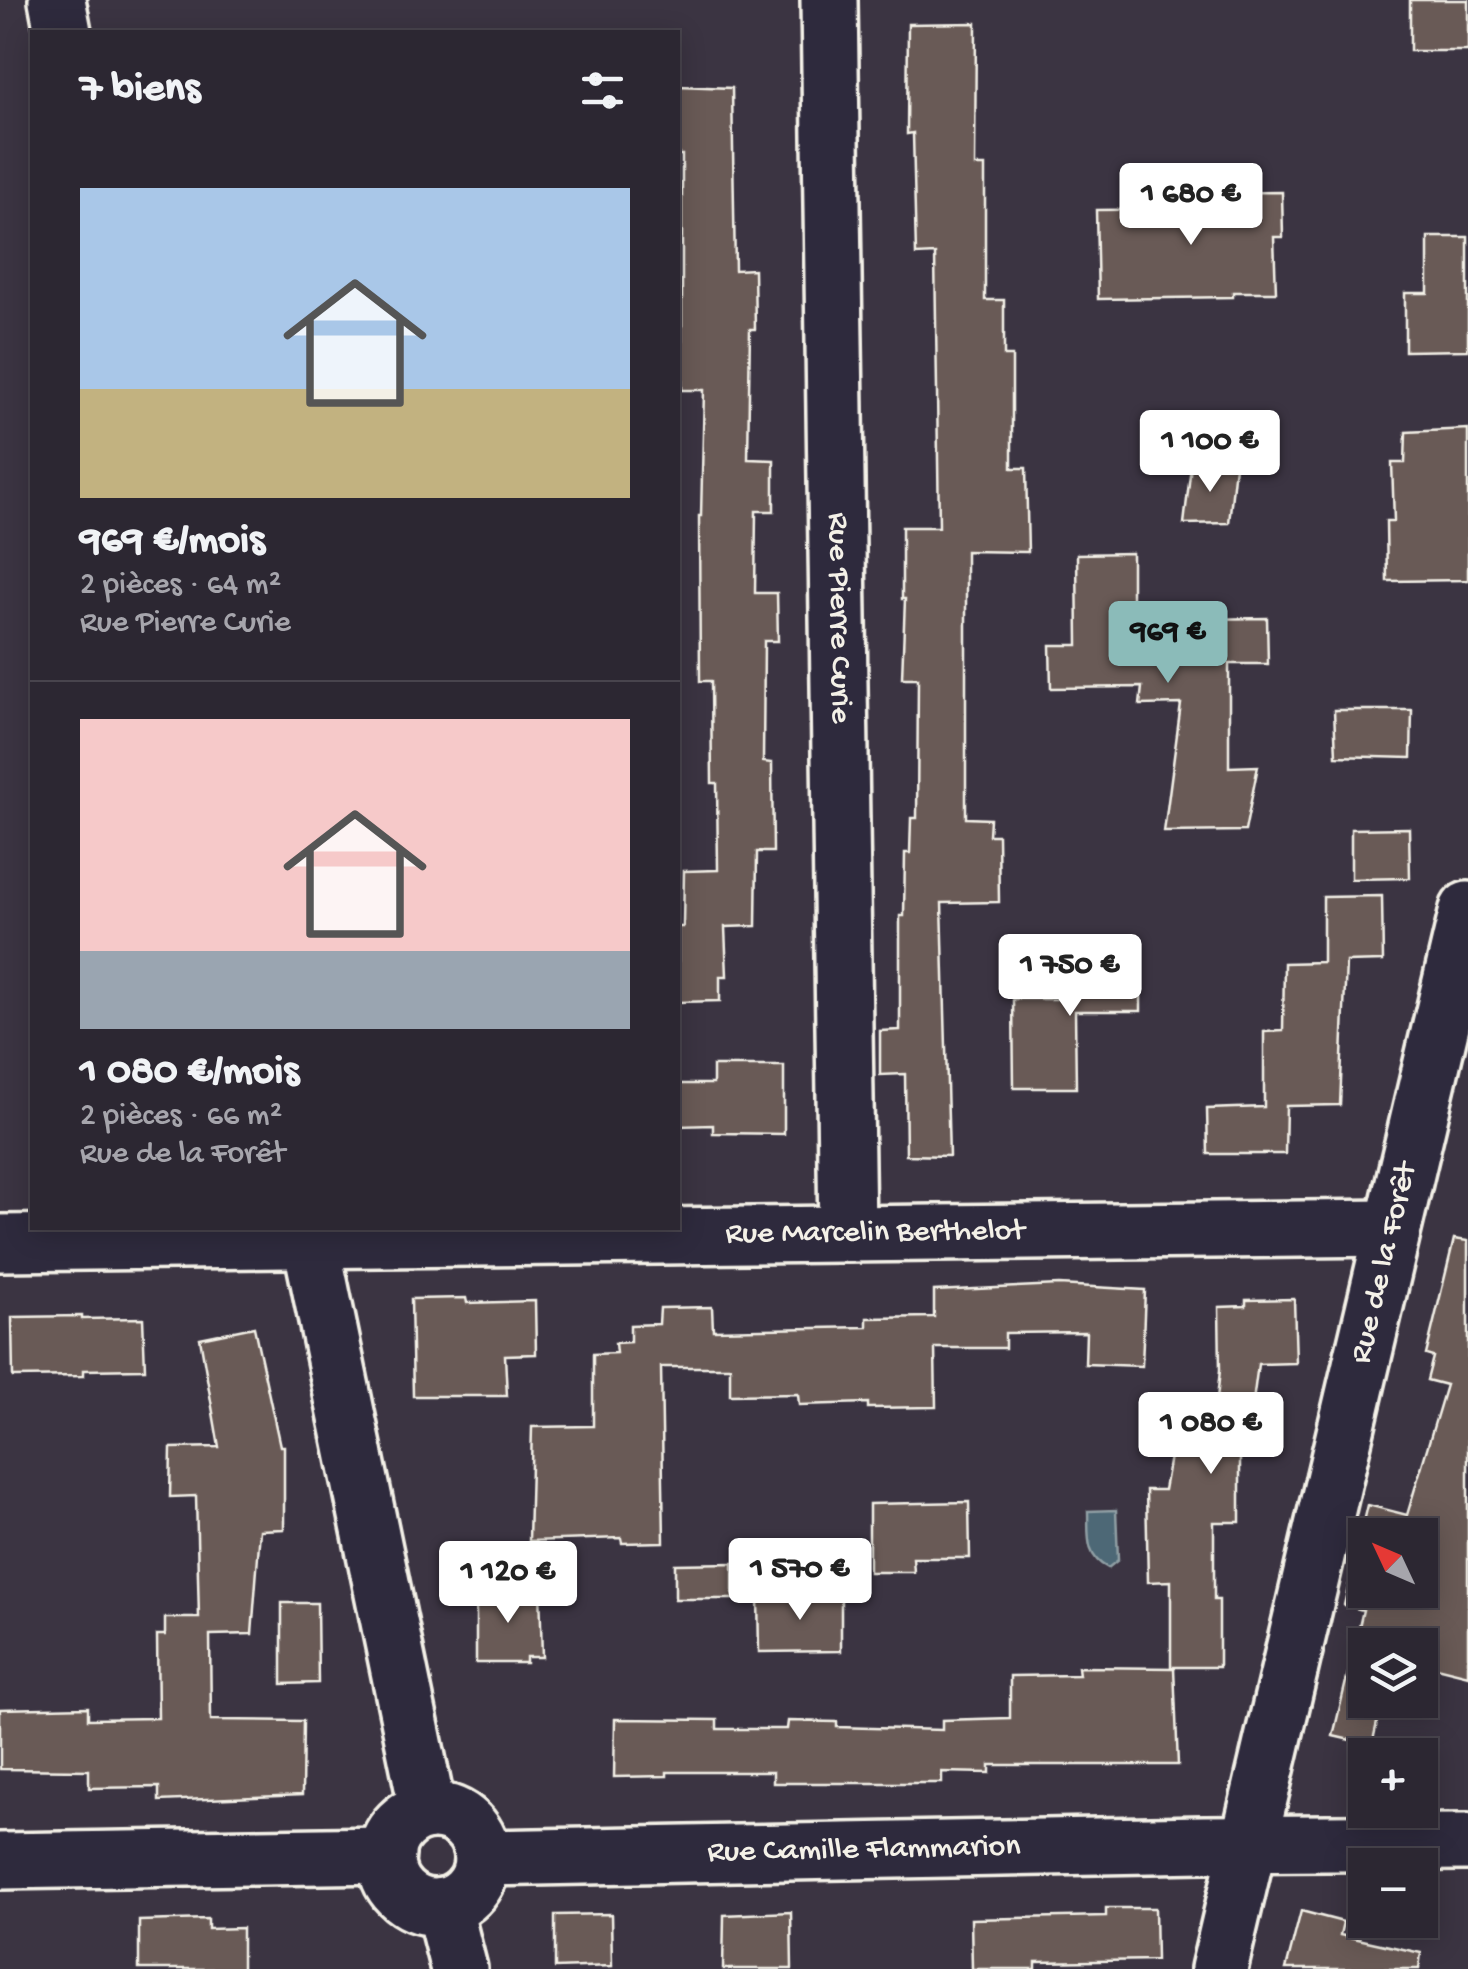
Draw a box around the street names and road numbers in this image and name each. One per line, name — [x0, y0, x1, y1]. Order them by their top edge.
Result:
street label: Rue Pierre Curie — [817, 512, 859, 724]
street label: Rue de la Forêt — [1343, 1156, 1428, 1367]
street label: Rue Marcelin Berthelot — [725, 1213, 1028, 1254]
street label: Rue Camille Flammarion — [707, 1829, 1021, 1873]

